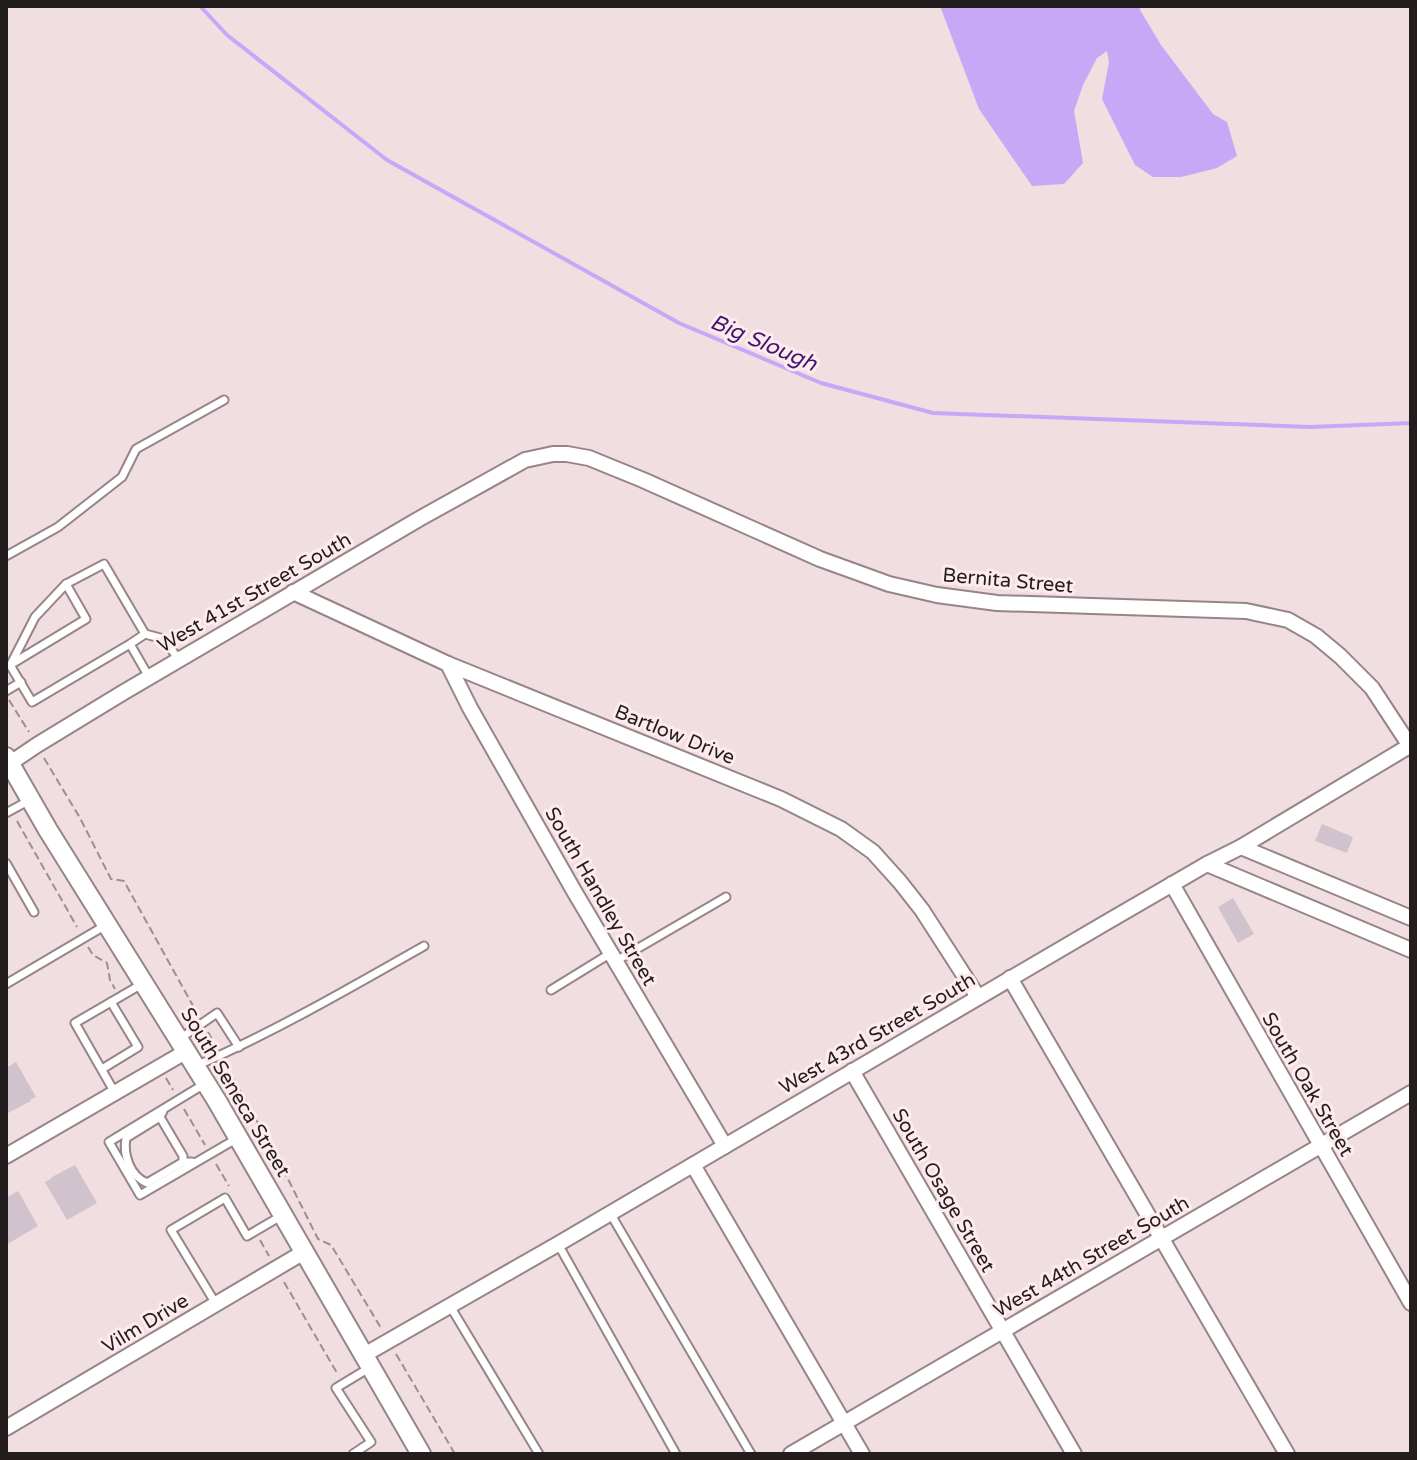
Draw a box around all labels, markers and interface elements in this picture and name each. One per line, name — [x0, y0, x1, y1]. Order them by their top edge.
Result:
water label: Big Slough — [706, 309, 821, 377]
street label: West 41st Street South — [154, 528, 355, 658]
street label: Bernita Street — [942, 563, 1075, 599]
street label: Bartlow Drive — [611, 700, 738, 770]
street label: South Handley Street — [539, 803, 661, 990]
street label: West 43rd Street South — [775, 968, 980, 1100]
street label: South Seneca Street — [175, 1004, 295, 1182]
street label: South Oak Street — [1256, 1008, 1358, 1161]
street label: South Osage Street — [887, 1104, 1000, 1277]
street label: West 44th Street South — [989, 1191, 1194, 1323]
street label: Vilm Drive — [98, 1289, 193, 1359]

